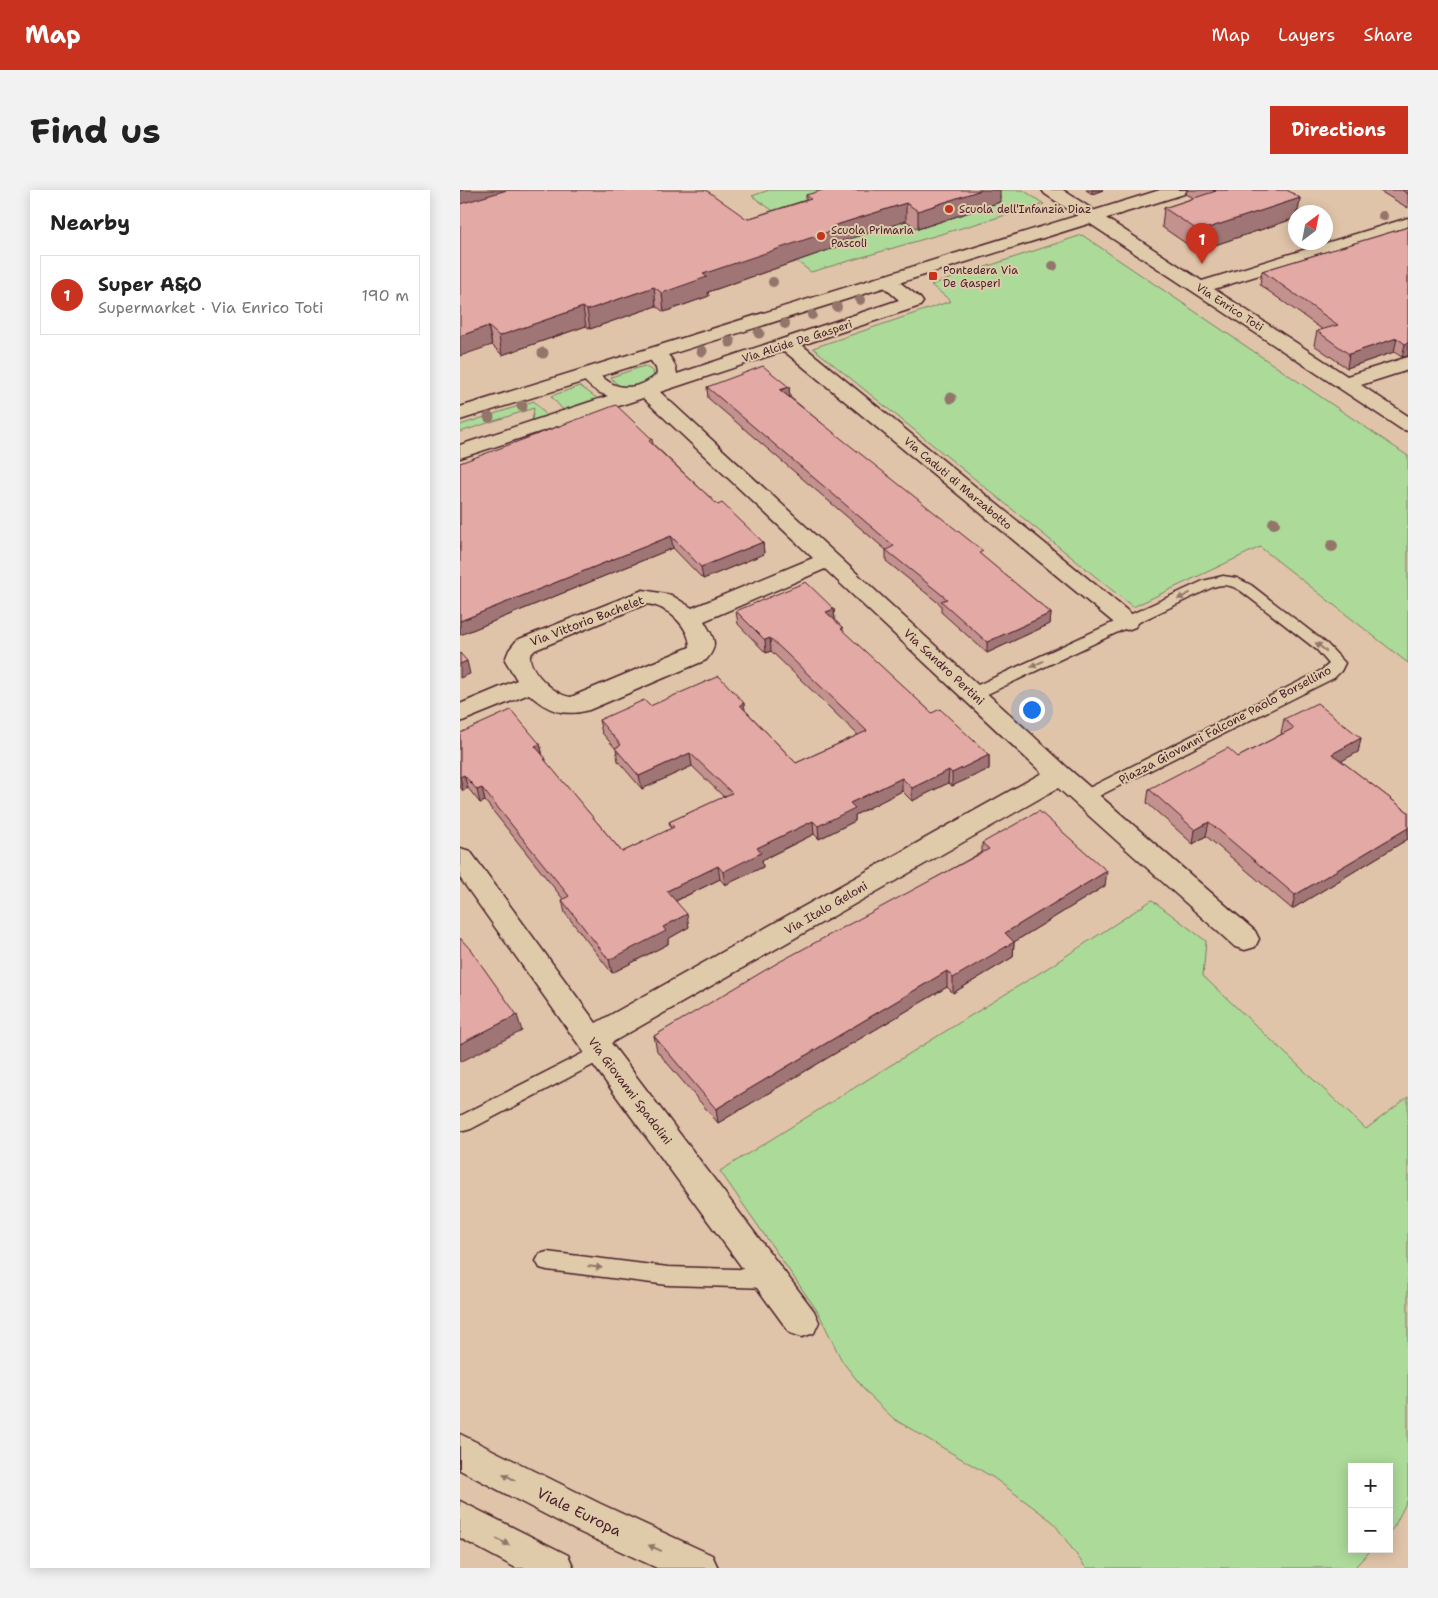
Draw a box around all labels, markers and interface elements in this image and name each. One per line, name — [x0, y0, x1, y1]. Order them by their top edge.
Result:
text: Map — [25, 19, 81, 51]
text: Map — [1212, 23, 1250, 47]
text: Layers — [1278, 23, 1335, 47]
text: Share — [1363, 23, 1413, 47]
button: Directions — [1270, 106, 1408, 154]
text: Find us — [30, 107, 161, 154]
place label: Scuola dell'Infanzia Diaz — [959, 202, 1091, 217]
marker: Scuola dell'Infanzia Diaz — [943, 203, 955, 215]
north arrow — [1288, 205, 1333, 250]
text: Nearby — [50, 209, 130, 237]
place label: Scuola Primaria Pascoli — [831, 223, 914, 251]
pin: 1 — [1186, 223, 1218, 264]
marker: Scuola Primaria Pascoli — [815, 230, 827, 242]
place label: Pontedera Via De Gasperi — [943, 263, 1018, 291]
marker: Pontedera Via De Gasperi — [927, 270, 939, 282]
text: Super A&O — [98, 272, 202, 297]
street label: Via Enrico Toti — [1193, 280, 1266, 335]
text: 1 — [63, 285, 71, 306]
text: 190 m — [362, 285, 409, 306]
text: Supermarket · Via Enrico Toti — [98, 297, 324, 318]
street label: Via Alcide De Gasperi — [740, 317, 854, 366]
street label: Via Caduti di Marzabotto — [901, 434, 1015, 533]
street label: Via Vittorio Bachelet — [528, 592, 646, 650]
one-way arrow — [1177, 592, 1191, 600]
street label: Via Sandro Pertini — [900, 625, 988, 709]
one-way arrow — [1314, 641, 1327, 652]
one-way arrow — [1030, 660, 1044, 668]
street label: Piazza Giovanni Falcone Paolo Borsellino — [1116, 662, 1334, 788]
your location — [1019, 697, 1045, 723]
street label: Via Italo Geloni — [782, 878, 870, 938]
street label: Via Giovanni Spadolini — [584, 1034, 676, 1148]
one-way arrow — [587, 1263, 603, 1271]
map controls — [1348, 1463, 1393, 1553]
button: + — [1348, 1463, 1393, 1508]
one-way arrow — [501, 1473, 516, 1481]
street label: Viale Europa — [533, 1483, 625, 1541]
button: − — [1348, 1508, 1393, 1553]
one-way arrow — [496, 1538, 511, 1546]
one-way arrow — [648, 1543, 662, 1551]

